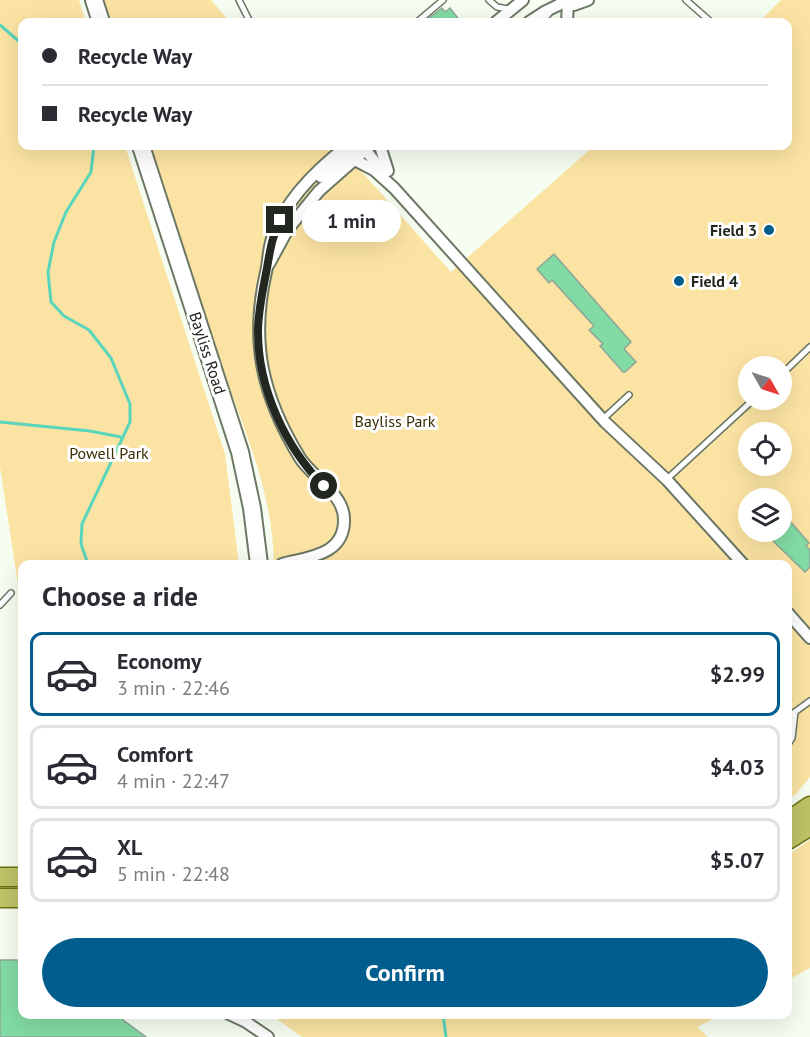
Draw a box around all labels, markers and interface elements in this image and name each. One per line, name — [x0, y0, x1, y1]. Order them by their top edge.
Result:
text: Recycle Way — [78, 42, 192, 70]
text: Recycle Way — [78, 100, 192, 128]
callout: 1 min — [301, 199, 400, 241]
route end — [266, 206, 293, 233]
text: 1 min — [327, 208, 376, 234]
place label: Field 3 — [710, 220, 757, 240]
marker: Field 3 — [762, 223, 776, 237]
place label: Field 4 — [691, 271, 738, 291]
marker: Field 4 — [672, 274, 686, 288]
street label: Bayliss Road — [185, 309, 231, 397]
north arrow — [738, 356, 792, 410]
map controls — [738, 356, 792, 542]
park label: Bayliss Park — [355, 411, 436, 431]
button: locate — [738, 422, 792, 476]
park label: Powell Park — [69, 443, 149, 463]
route start — [310, 472, 337, 499]
button: layers — [738, 488, 792, 542]
text: Choose a ride — [42, 579, 198, 613]
icon: car — [45, 647, 99, 701]
text: Economy — [117, 647, 201, 675]
text: $2.99 — [710, 660, 765, 688]
text: 3 min · 22:46 — [117, 675, 230, 701]
icon: car — [45, 740, 99, 794]
text: Comfort — [117, 740, 193, 768]
text: $4.03 — [710, 753, 765, 781]
text: 4 min · 22:47 — [117, 768, 230, 794]
icon: car — [45, 833, 99, 887]
text: XL — [117, 833, 142, 861]
text: $5.07 — [710, 846, 765, 874]
text: 5 min · 22:48 — [117, 861, 230, 887]
button: Confirm — [42, 938, 768, 1007]

